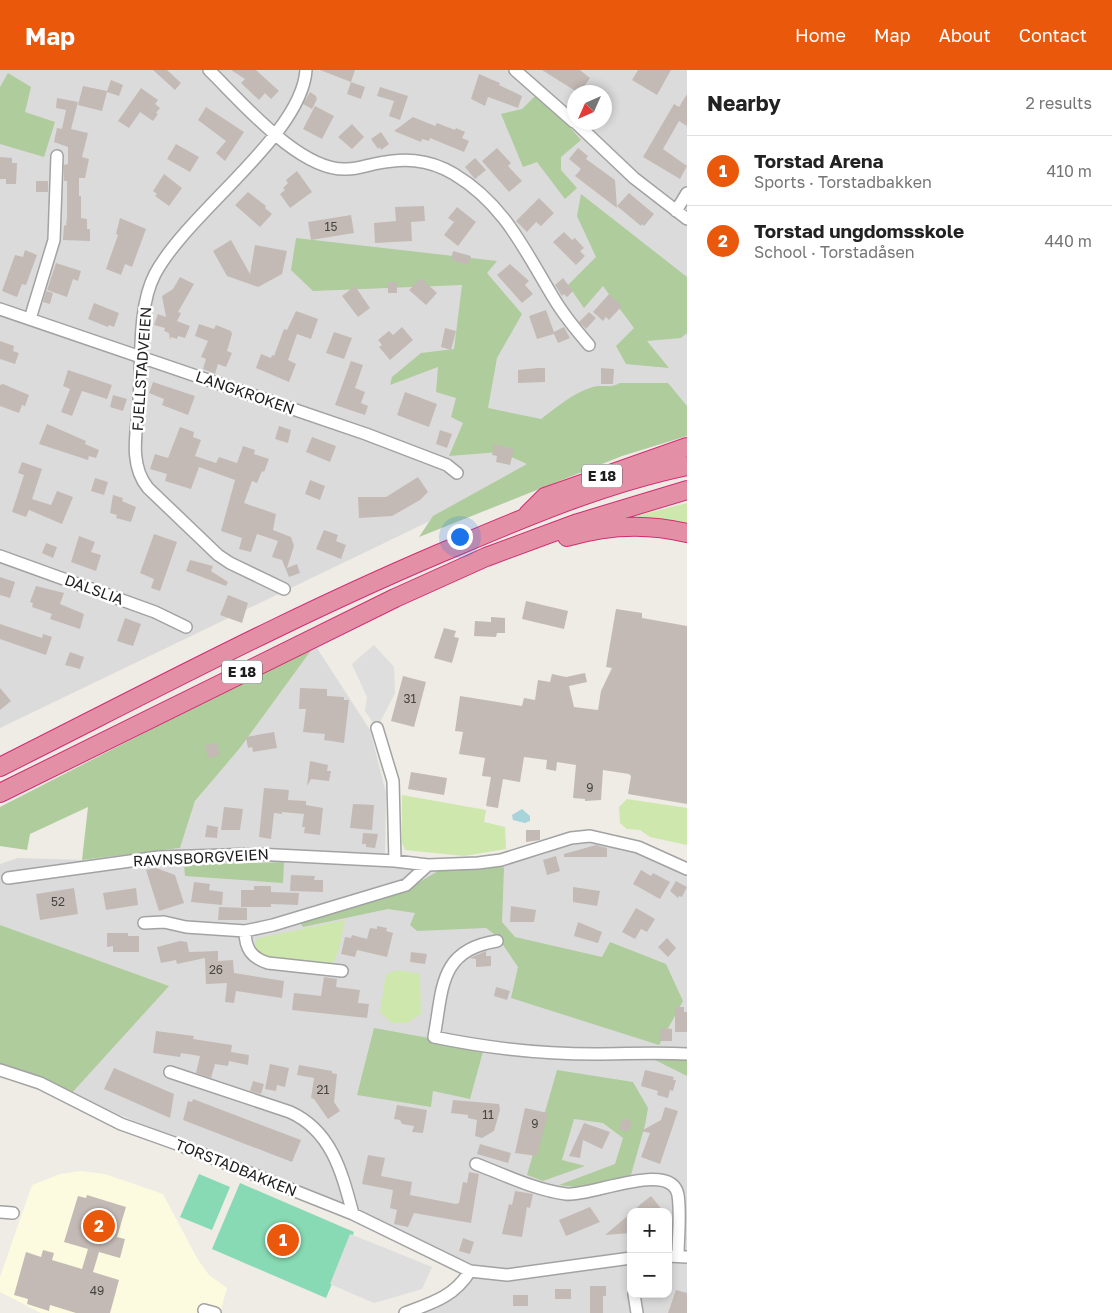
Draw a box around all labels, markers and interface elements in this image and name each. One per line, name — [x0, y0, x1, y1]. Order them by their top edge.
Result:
text: Map — [25, 21, 75, 50]
text: Home — [795, 24, 846, 46]
text: Map — [874, 24, 911, 46]
text: About — [939, 24, 991, 46]
text: Contact — [1019, 24, 1087, 46]
north arrow — [567, 85, 612, 130]
text: Nearby — [707, 90, 781, 116]
text: 2 results — [1026, 93, 1092, 113]
text: Torstad Arena — [754, 149, 884, 172]
text: 1 — [719, 161, 727, 181]
text: 410 m — [1046, 161, 1092, 181]
text: Sports · Torstadbakken — [754, 172, 932, 192]
house number: 15 — [325, 219, 337, 234]
text: Torstad ungdomsskole — [754, 219, 964, 242]
text: 2 — [718, 231, 728, 251]
text: 440 m — [1044, 231, 1092, 251]
text: School · Torstadåsen — [754, 242, 915, 262]
street label: FJELLSTADVEIEN — [128, 306, 154, 432]
street label: LANGKROKEN — [193, 367, 297, 417]
road number: E 18 — [582, 464, 622, 488]
your location — [447, 524, 473, 550]
street label: DALSLIA — [62, 570, 126, 608]
road number: E 18 — [222, 660, 262, 684]
house number: 31 — [404, 691, 417, 706]
house number: 9 — [586, 780, 594, 795]
street label: RAVNSBORGVEIEN — [133, 844, 269, 870]
house number: 52 — [51, 894, 65, 909]
house number: 26 — [209, 962, 223, 977]
house number: 21 — [317, 1082, 330, 1097]
house number: 11 — [482, 1107, 494, 1122]
house number: 9 — [531, 1116, 539, 1131]
street label: TORSTADBAKKEN — [173, 1134, 300, 1200]
pin: 2 — [83, 1207, 115, 1245]
map controls — [627, 1208, 672, 1298]
button: + — [627, 1208, 672, 1253]
pin: 1 — [267, 1221, 299, 1259]
button: − — [627, 1253, 672, 1298]
house number: 49 — [90, 1283, 104, 1298]

